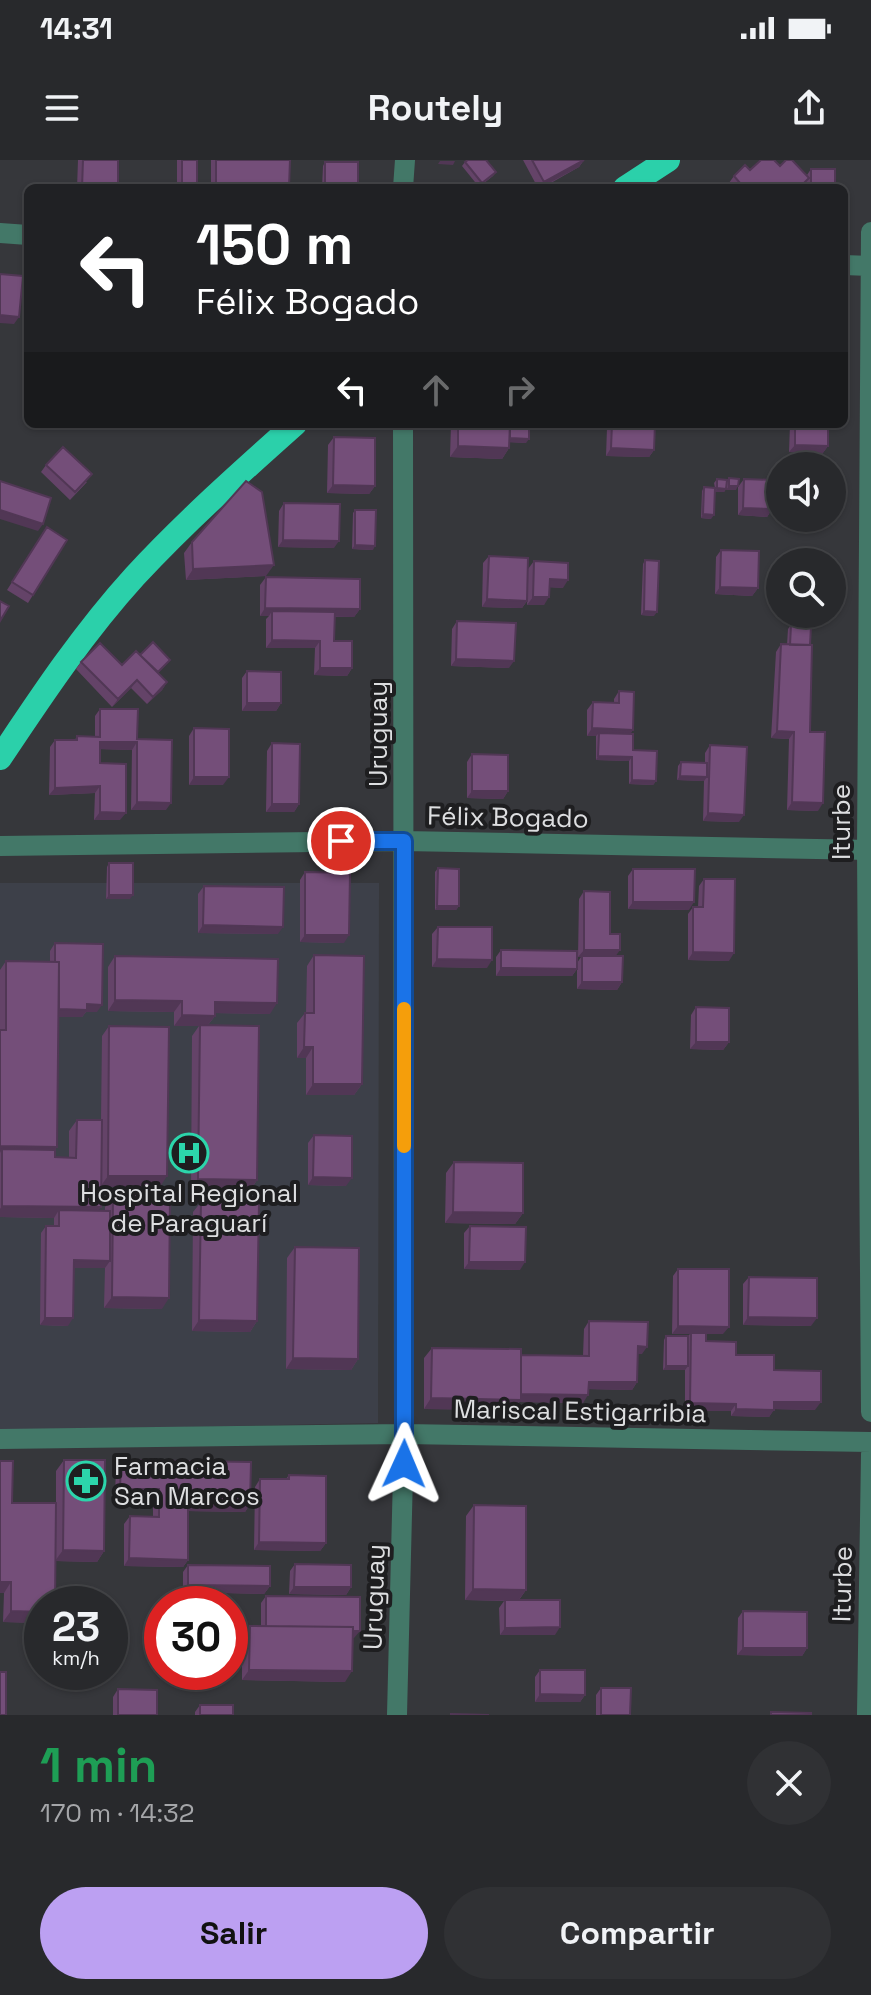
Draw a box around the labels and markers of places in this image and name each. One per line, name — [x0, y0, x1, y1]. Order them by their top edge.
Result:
pin — [307, 807, 375, 875]
hospital icon: Hospital Regional de Paraguarí — [168, 1132, 210, 1174]
place label: Hospital Regional de Paraguarí — [80, 1176, 298, 1240]
place label: Farmacia San Marcos — [114, 1449, 260, 1513]
pharmacy icon: Farmacia San Marcos — [65, 1460, 107, 1502]

